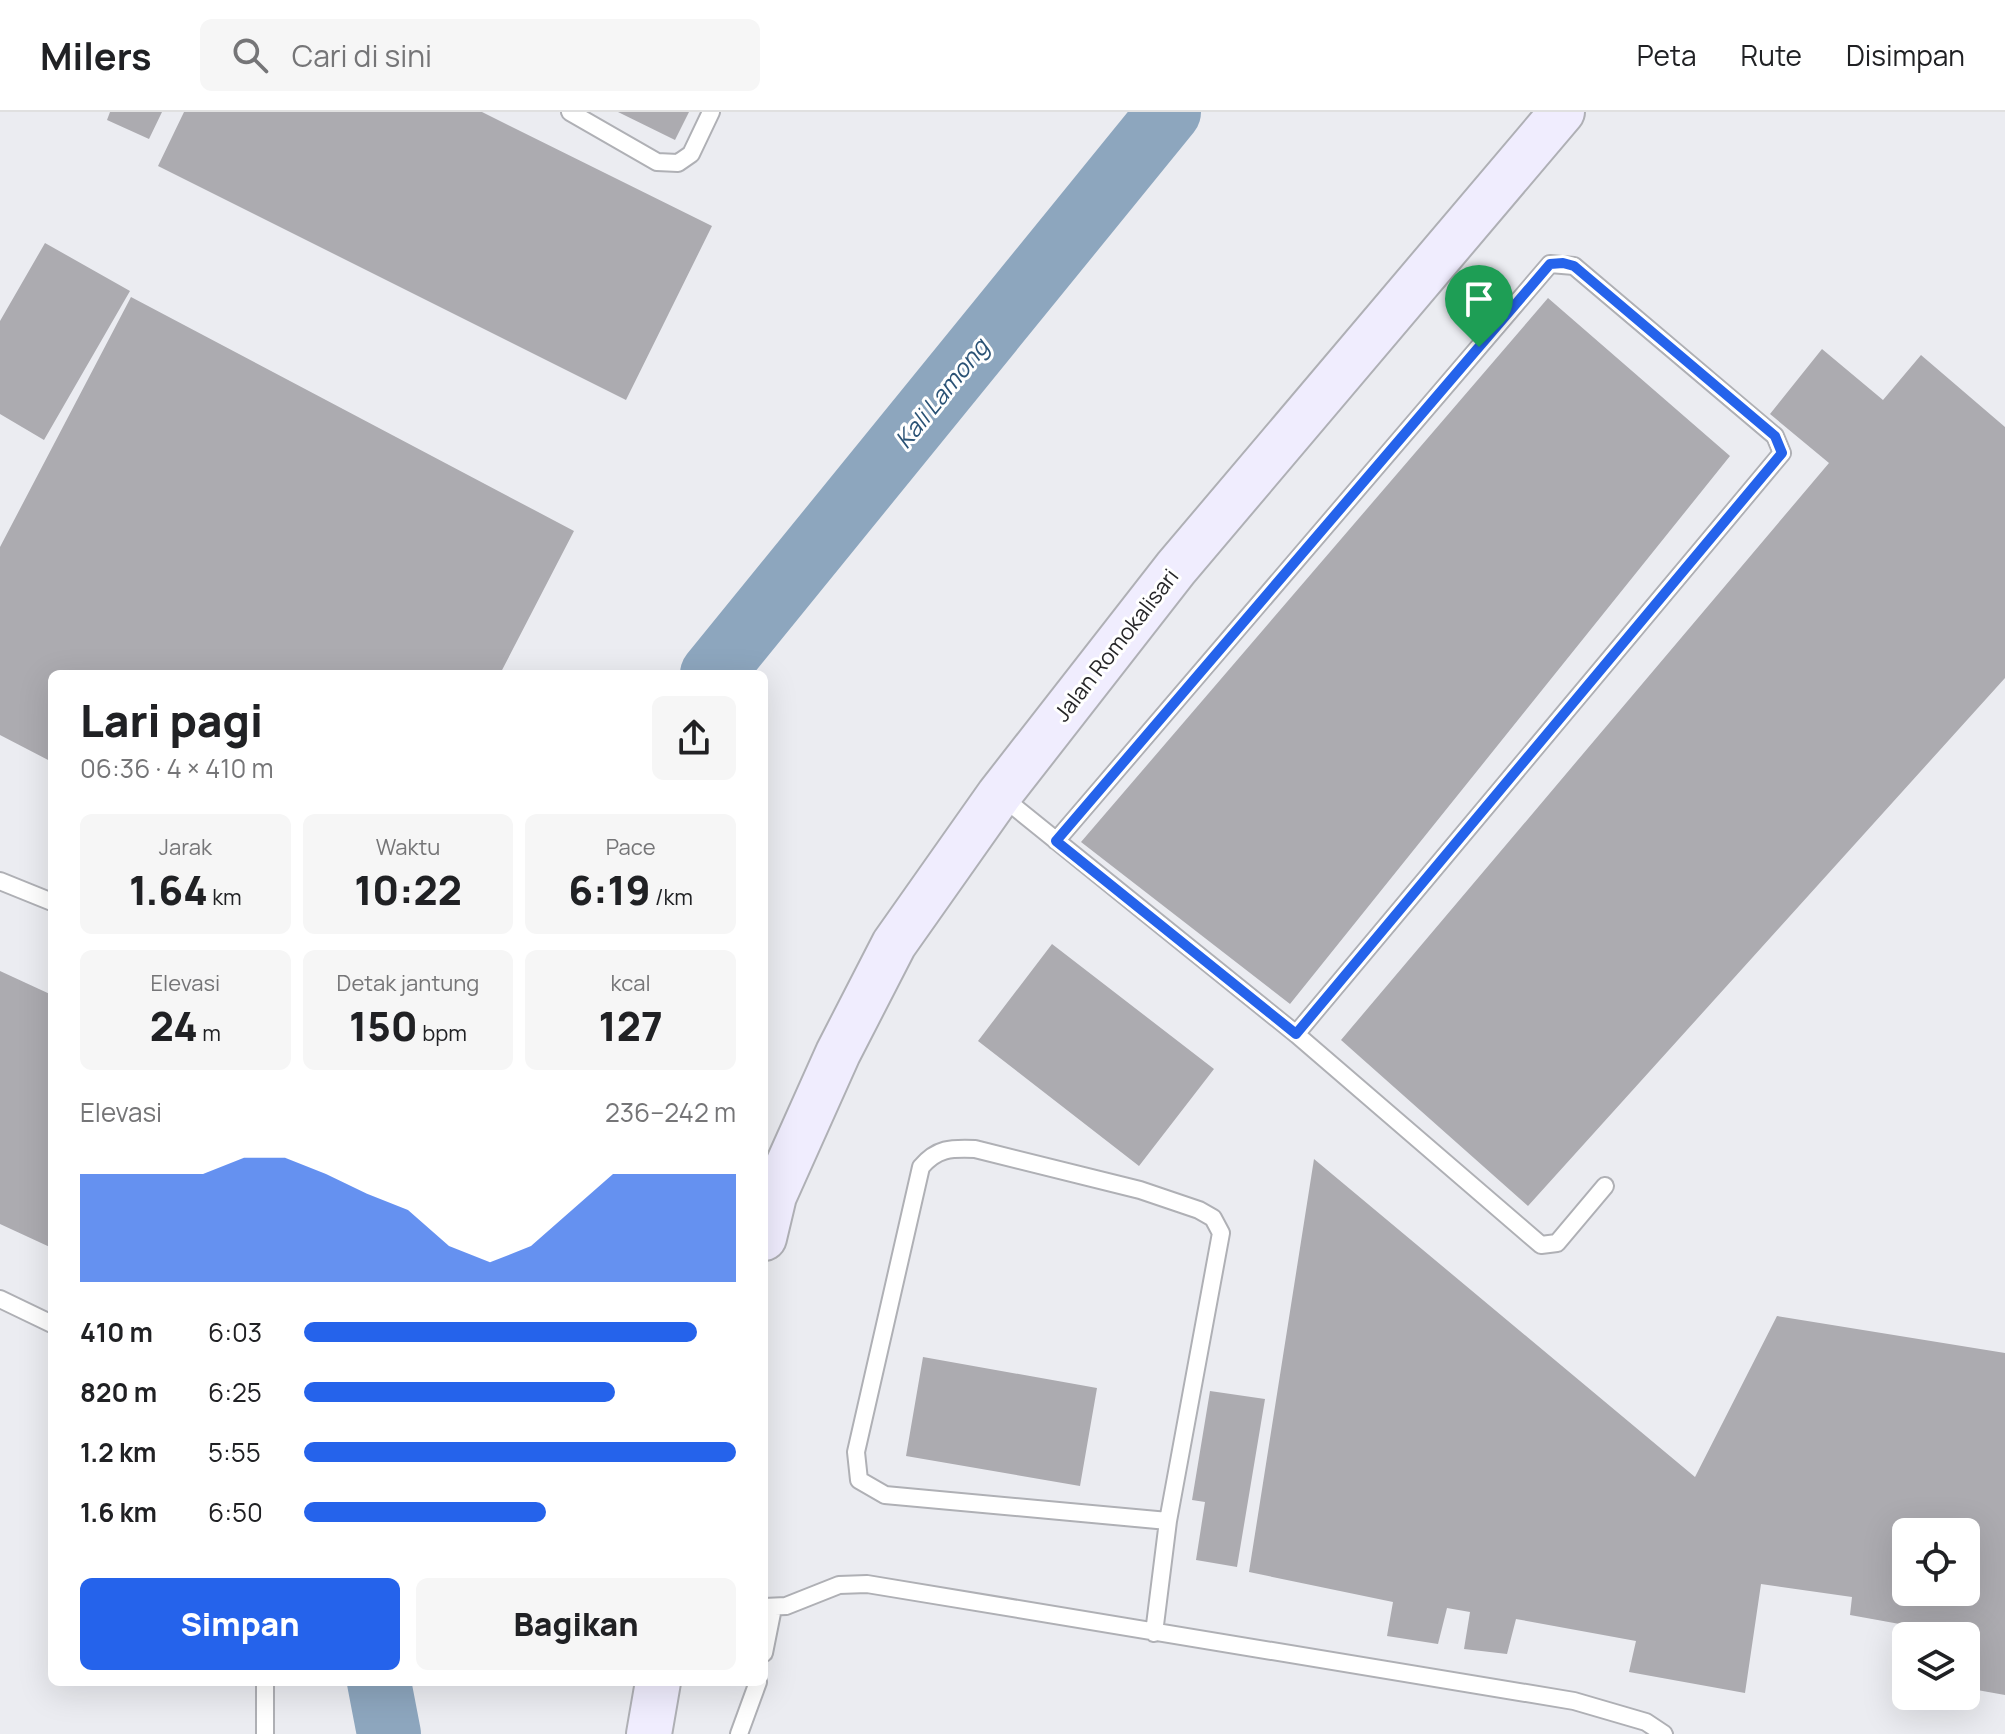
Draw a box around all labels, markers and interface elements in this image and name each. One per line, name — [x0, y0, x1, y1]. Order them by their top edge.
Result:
search box — [200, 19, 760, 91]
text: Milers — [40, 29, 152, 81]
icon: search — [228, 33, 272, 77]
text: Cari di sini — [292, 35, 432, 76]
text: Peta — [1637, 36, 1697, 74]
text: Rute — [1741, 36, 1802, 74]
text: Disimpan — [1846, 36, 1965, 74]
pin — [1445, 265, 1513, 347]
icon: arrive — [1457, 277, 1501, 321]
water label: Kali Lamong — [887, 330, 997, 455]
street label: Jalan Romokalisari — [1047, 562, 1185, 728]
text: Lari pagi — [80, 690, 263, 750]
button: share — [652, 696, 736, 780]
text: 06:36 · 4 × 410 m — [80, 750, 274, 786]
text: Jarak — [159, 832, 212, 862]
text: Waktu — [376, 832, 440, 862]
text: Pace — [606, 832, 656, 862]
text: 1.64 — [129, 862, 208, 917]
text: 10:22 — [354, 862, 462, 917]
text: 6:19 — [568, 862, 651, 917]
text: km — [208, 882, 242, 912]
text: /km — [651, 882, 693, 912]
text: Elevasi — [151, 968, 220, 998]
text: Detak jantung — [337, 968, 479, 998]
text: kcal — [611, 968, 651, 998]
text: 24 — [150, 998, 198, 1053]
text: 150 — [349, 998, 418, 1053]
text: 127 — [599, 998, 663, 1053]
text: m — [198, 1018, 221, 1048]
text: bpm — [418, 1018, 467, 1048]
text: Elevasi — [80, 1094, 162, 1130]
text: 236–242 m — [605, 1094, 736, 1130]
text: 410 m — [80, 1314, 153, 1350]
text: 6:03 — [208, 1314, 262, 1350]
text: 820 m — [80, 1374, 157, 1410]
text: 6:25 — [208, 1374, 262, 1410]
text: 1.2 km — [80, 1434, 156, 1470]
text: 5:55 — [208, 1434, 261, 1470]
text: 1.6 km — [80, 1494, 157, 1530]
text: 6:50 — [208, 1494, 263, 1530]
map controls — [1892, 1518, 1980, 1710]
button: locate — [1892, 1518, 1980, 1606]
button: Simpan — [80, 1578, 400, 1670]
button: Bagikan — [416, 1578, 736, 1670]
button: layers — [1892, 1622, 1980, 1710]

